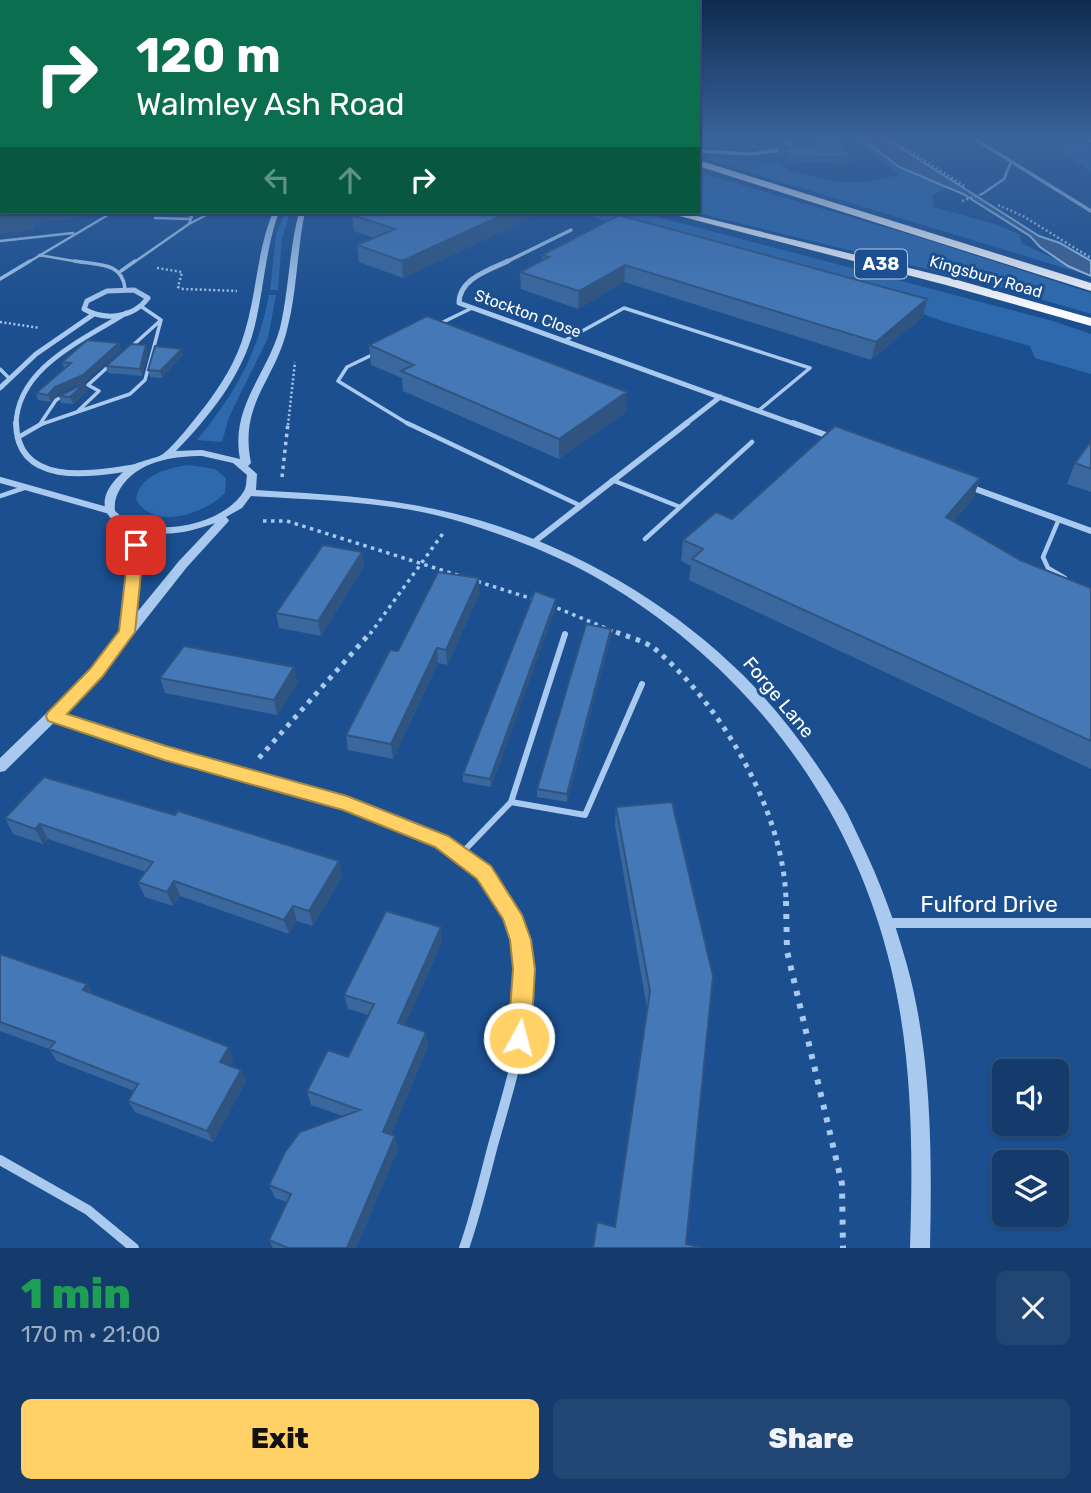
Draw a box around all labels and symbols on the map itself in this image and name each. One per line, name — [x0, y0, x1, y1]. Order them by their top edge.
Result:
road number: A38 — [855, 250, 907, 278]
street label: Kingsbury Road — [927, 251, 1044, 302]
street label: Stockton Close — [472, 285, 584, 342]
pin — [106, 515, 166, 575]
street label: Forge Lane — [738, 652, 819, 743]
street label: Fulford Drive — [920, 890, 1058, 918]
position arrow — [482, 1001, 556, 1075]

